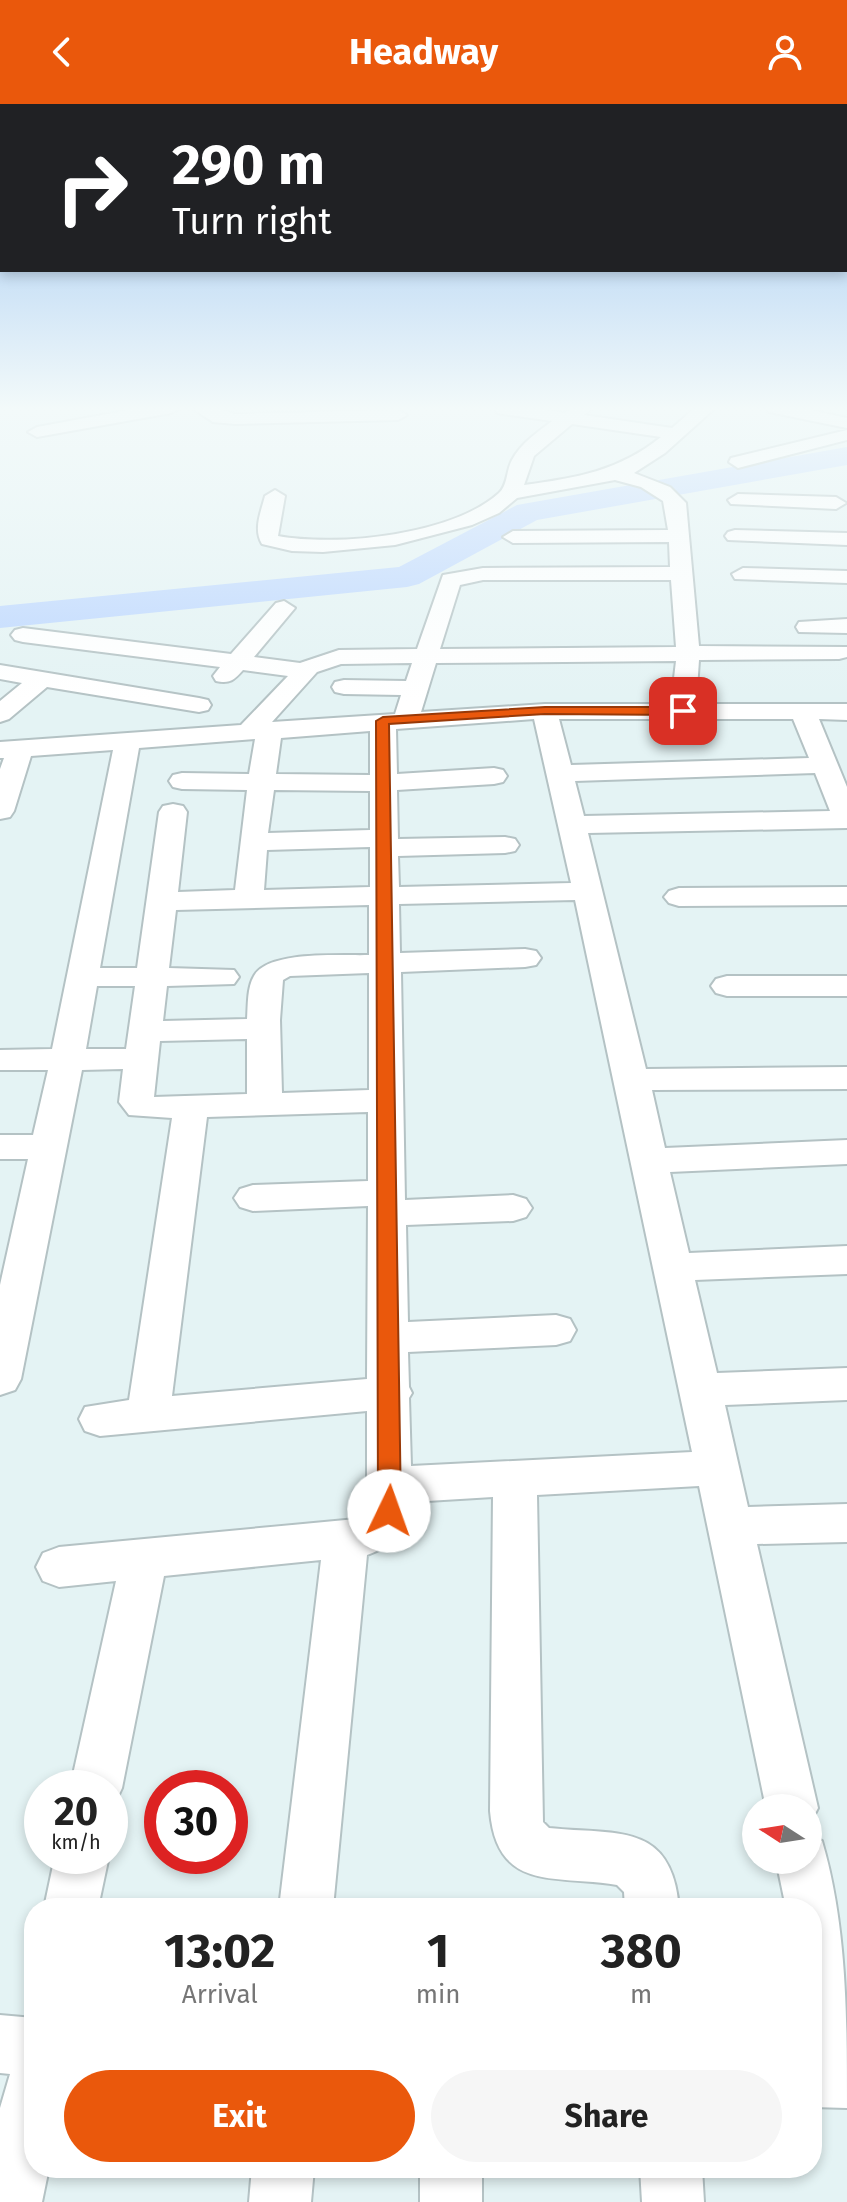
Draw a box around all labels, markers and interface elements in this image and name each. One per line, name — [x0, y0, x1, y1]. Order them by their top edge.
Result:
icon: back — [40, 30, 84, 74]
text: Headway — [349, 30, 498, 74]
icon: person — [763, 30, 807, 74]
text: 290 m — [172, 132, 325, 199]
icon: right — [40, 136, 144, 240]
text: Turn right — [172, 200, 332, 244]
pin — [649, 677, 717, 745]
icon: arrive — [661, 689, 705, 733]
position arrow — [347, 1469, 431, 1553]
speed limit sign: 30 — [144, 1770, 248, 1874]
text: 20 — [54, 1788, 98, 1836]
north arrow — [742, 1794, 822, 1874]
map controls — [742, 1794, 822, 1874]
text: km/h — [51, 1830, 101, 1854]
text: 13:02 — [164, 1922, 275, 1980]
text: 1 — [427, 1922, 449, 1980]
text: 380 — [601, 1922, 682, 1980]
text: Arrival — [182, 1979, 258, 2010]
text: min — [416, 1979, 461, 2010]
text: m — [630, 1979, 652, 2010]
button: Exit — [64, 2070, 415, 2162]
button: Share — [431, 2070, 782, 2162]

